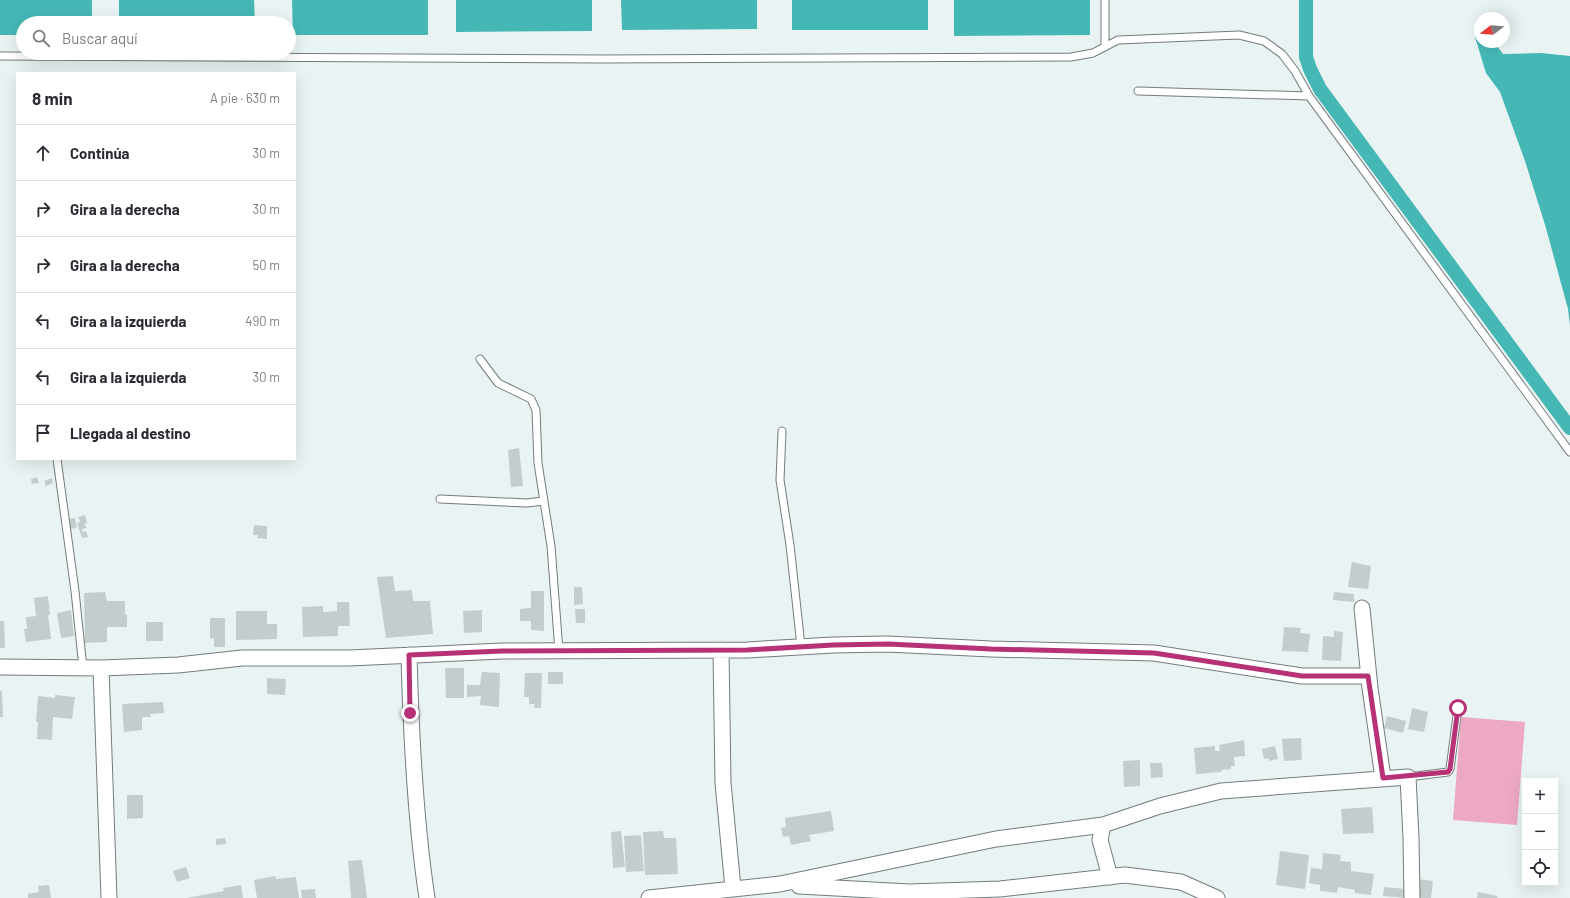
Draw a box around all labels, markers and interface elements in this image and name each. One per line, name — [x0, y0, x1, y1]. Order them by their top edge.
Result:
north arrow — [1474, 12, 1510, 48]
search box — [16, 16, 296, 60]
icon: search — [30, 27, 52, 49]
text: Buscar aquí — [62, 29, 138, 47]
text: 8 min — [32, 88, 72, 108]
text: A pie · 630 m — [210, 90, 280, 106]
icon: ahead — [32, 142, 54, 164]
text: Continúa — [70, 144, 130, 162]
text: 30 m — [253, 145, 280, 161]
icon: right — [32, 198, 54, 220]
text: Gira a la derecha — [70, 200, 180, 218]
text: 30 m — [253, 201, 280, 217]
icon: right — [32, 254, 54, 276]
text: Gira a la derecha — [70, 256, 180, 274]
text: 50 m — [253, 257, 280, 273]
icon: left — [32, 310, 54, 332]
text: Gira a la izquierda — [70, 312, 186, 330]
text: 490 m — [245, 313, 280, 329]
icon: left — [32, 366, 54, 388]
text: Gira a la izquierda — [70, 368, 186, 386]
text: 30 m — [253, 369, 280, 385]
icon: arrive — [32, 422, 54, 444]
text: Llegada al destino — [70, 424, 191, 442]
route start — [1449, 699, 1467, 717]
route end — [401, 704, 419, 722]
map controls — [1522, 778, 1558, 886]
button: + — [1522, 778, 1558, 814]
button: − — [1522, 814, 1558, 850]
button: locate — [1522, 850, 1558, 886]

